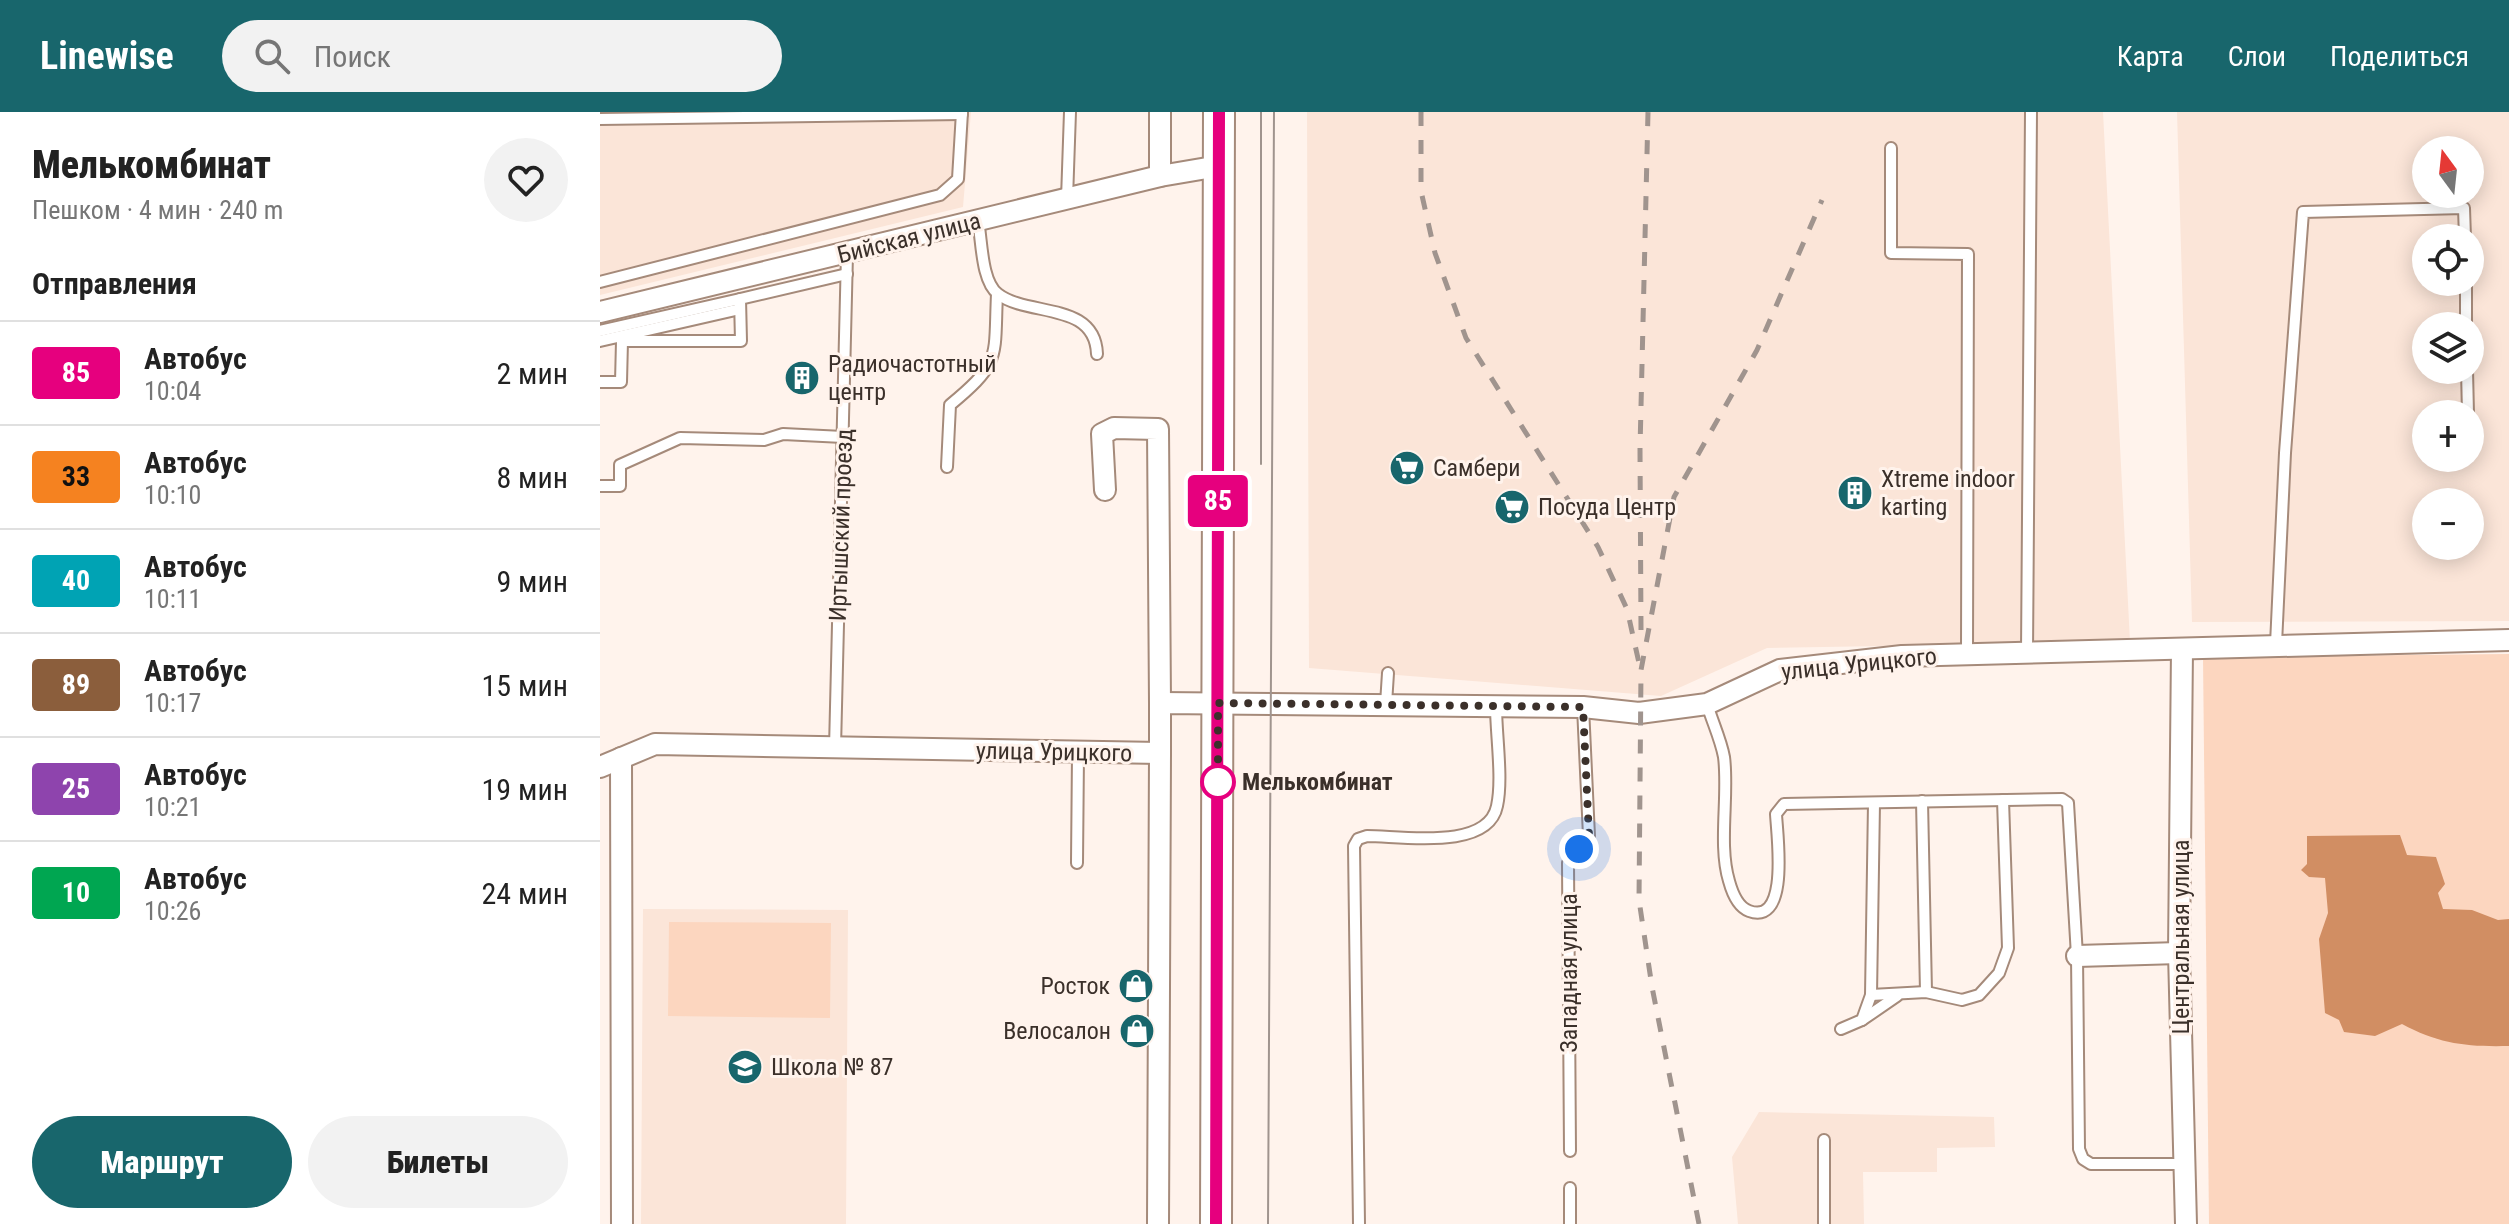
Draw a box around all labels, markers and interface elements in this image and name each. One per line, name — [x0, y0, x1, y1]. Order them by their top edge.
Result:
search box — [222, 20, 782, 92]
text: Linewise — [40, 34, 174, 78]
icon: search — [250, 34, 294, 78]
text: Поиск — [314, 39, 391, 74]
text: Карта — [2117, 40, 2184, 73]
text: Слои — [2228, 40, 2286, 73]
text: Поделиться — [2330, 40, 2469, 73]
north arrow — [2412, 136, 2484, 208]
map controls — [2412, 136, 2484, 560]
button: heart — [484, 138, 568, 222]
text: Мелькомбинат — [32, 143, 271, 187]
text: Пешком · 4 мин · 240 m — [32, 195, 283, 225]
street label: Бийская улица — [834, 207, 984, 269]
button: locate — [2412, 224, 2484, 296]
text: Отправления — [32, 266, 197, 301]
button: layers — [2412, 312, 2484, 384]
text: Автобус — [144, 341, 247, 376]
place label: Радиочастотный центр — [828, 350, 996, 406]
text: 85 — [62, 356, 90, 389]
text: 2 мин — [496, 356, 568, 391]
building icon: Радиочастотный центр — [783, 359, 821, 397]
text: 10:04 — [144, 376, 201, 406]
button: + — [2412, 400, 2484, 472]
street label: Иртышский проезд — [824, 428, 858, 622]
text: Автобус — [144, 445, 247, 480]
supermarket icon: Самбери — [1388, 449, 1426, 487]
place label: Самбери — [1433, 454, 1521, 482]
text: 33 — [62, 460, 90, 493]
text: 8 мин — [496, 460, 568, 495]
place label: Xtreme indoor karting — [1881, 465, 2015, 521]
building icon: Xtreme indoor karting — [1836, 474, 1874, 512]
line badge: 85 — [1182, 475, 1254, 527]
text: 10:10 — [144, 480, 201, 510]
text: 85 — [1204, 484, 1232, 517]
supermarket icon: Посуда Центр — [1493, 488, 1531, 526]
button: − — [2412, 488, 2484, 560]
place label: Посуда Центр — [1538, 493, 1676, 521]
text: Автобус — [144, 549, 247, 584]
text: 40 — [62, 564, 90, 597]
text: 9 мин — [496, 564, 568, 599]
text: 10:11 — [144, 584, 201, 614]
street label: улица Урицкого — [1780, 642, 1938, 686]
text: Автобус — [144, 653, 247, 688]
text: 89 — [62, 668, 90, 701]
text: 15 мин — [482, 668, 568, 703]
text: 10:17 — [144, 688, 201, 718]
street label: улица Урицкого — [976, 737, 1132, 767]
text: Автобус — [144, 757, 247, 792]
marker: Мелькомбинат — [1201, 765, 1235, 799]
place label: Мелькомбинат — [1242, 768, 1393, 796]
text: 25 — [62, 772, 90, 805]
text: 19 мин — [482, 772, 568, 807]
text: 10:21 — [144, 792, 201, 822]
your location — [1559, 829, 1599, 869]
street label: Центральная улица — [2167, 840, 2195, 1034]
text: Автобус — [144, 861, 247, 896]
text: 10 — [62, 876, 90, 909]
text: 24 мин — [482, 876, 568, 911]
street label: Западная улица — [1555, 893, 1583, 1053]
text: 10:26 — [144, 896, 201, 926]
shop icon: Росток — [1117, 967, 1155, 1005]
place label: Росток — [1040, 972, 1110, 1000]
shop icon: Велосалон — [1118, 1012, 1156, 1050]
place label: Велосалон — [1003, 1017, 1111, 1045]
school or university icon: Школа № 87 — [726, 1048, 764, 1086]
place label: Школа № 87 — [771, 1053, 893, 1081]
button: Маршрут — [32, 1116, 292, 1208]
button: Билеты — [308, 1116, 568, 1208]

